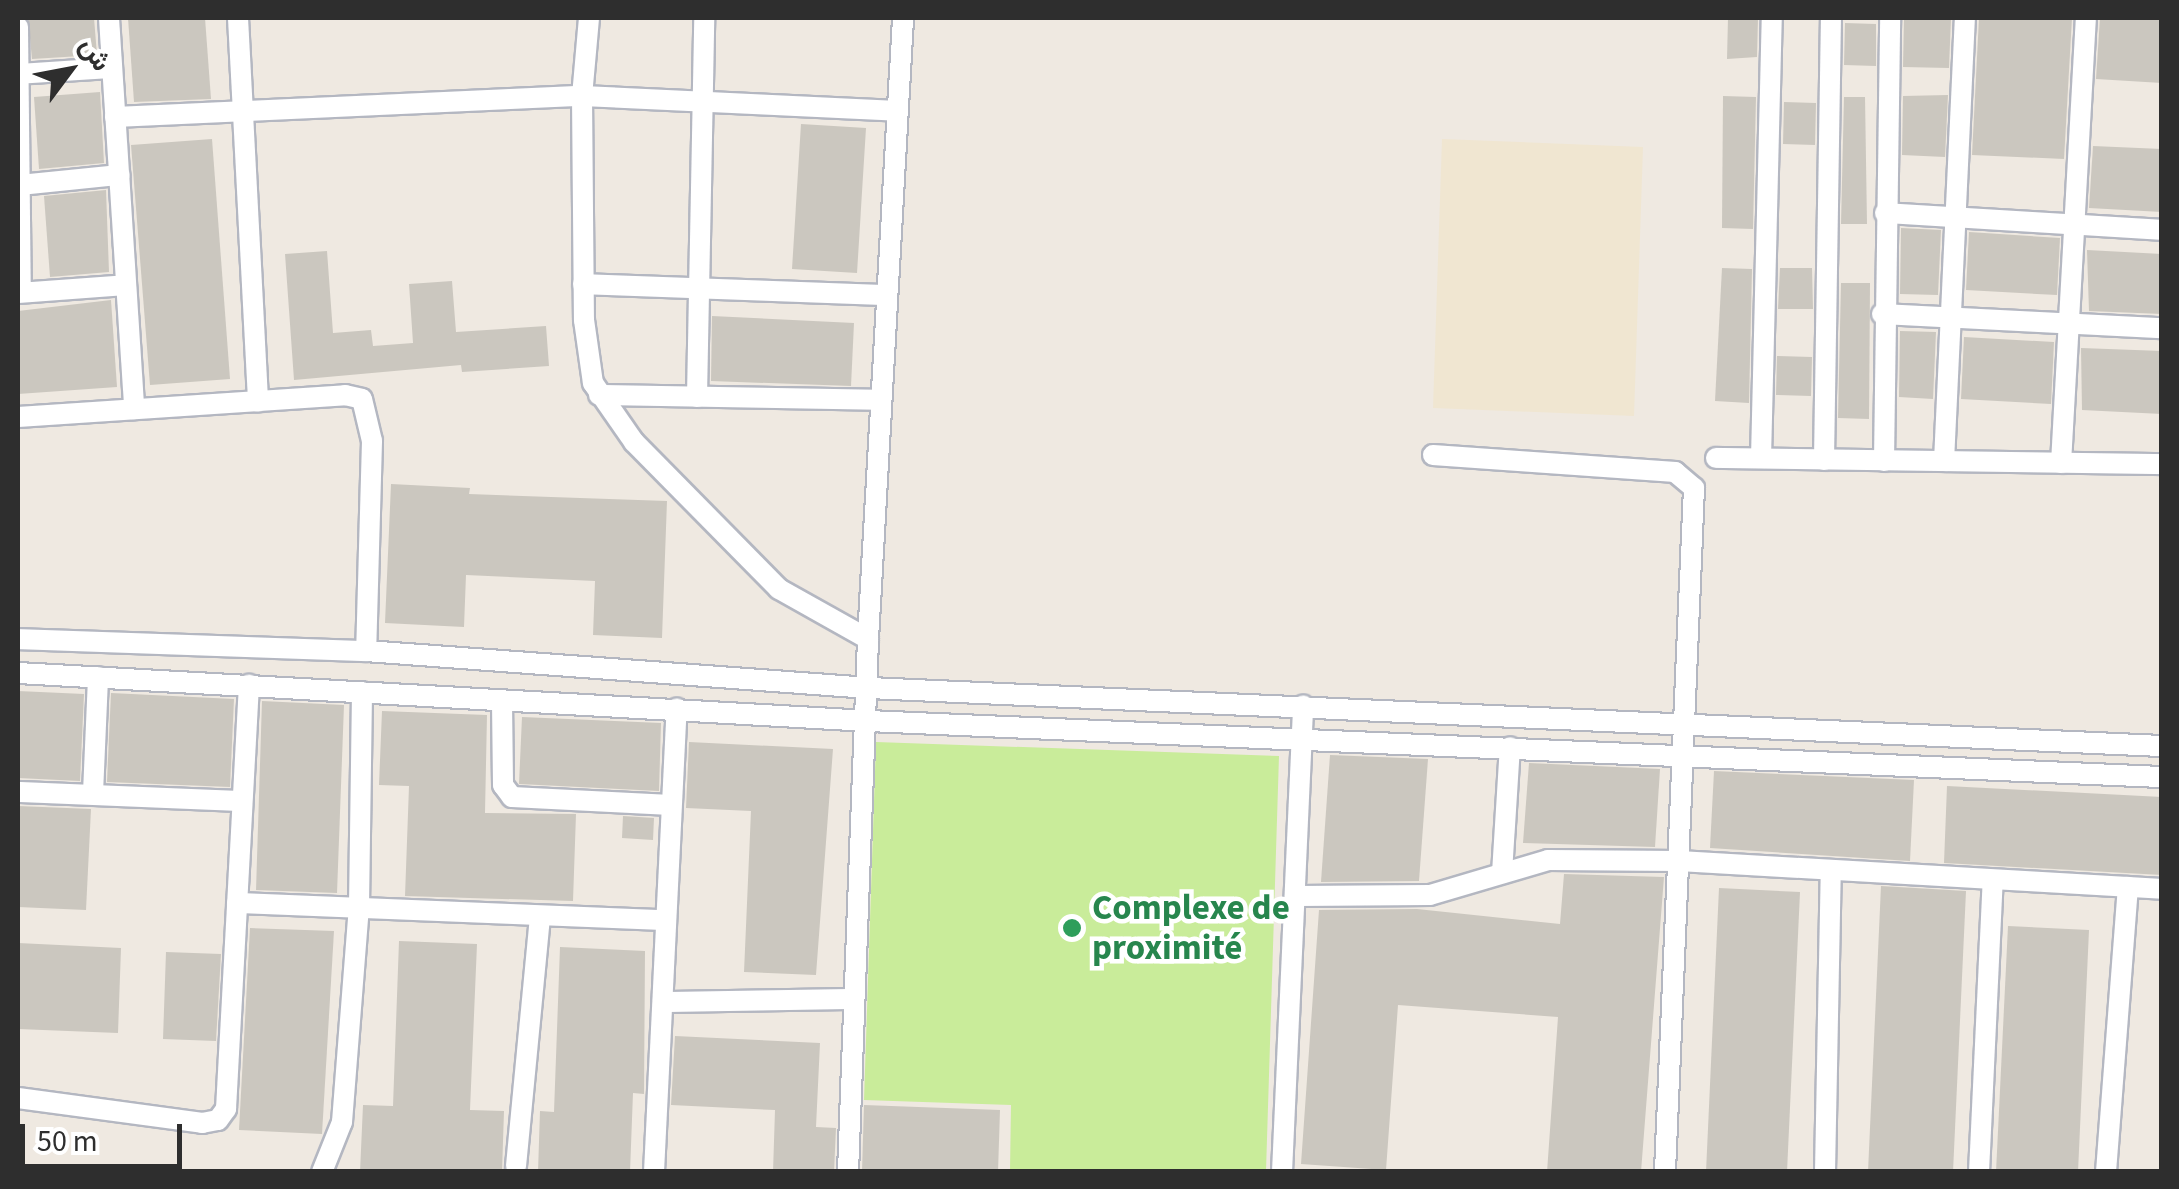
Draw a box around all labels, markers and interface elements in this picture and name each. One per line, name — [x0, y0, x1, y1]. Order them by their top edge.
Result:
north arrow — [20, 20, 120, 120]
text: ش — [70, 29, 121, 79]
place label: Complexe de proximité — [1092, 887, 1290, 969]
marker: Complexe de proximité — [1061, 917, 1083, 939]
scale bar — [25, 1104, 188, 1166]
text: 50 m — [37, 1120, 98, 1163]

